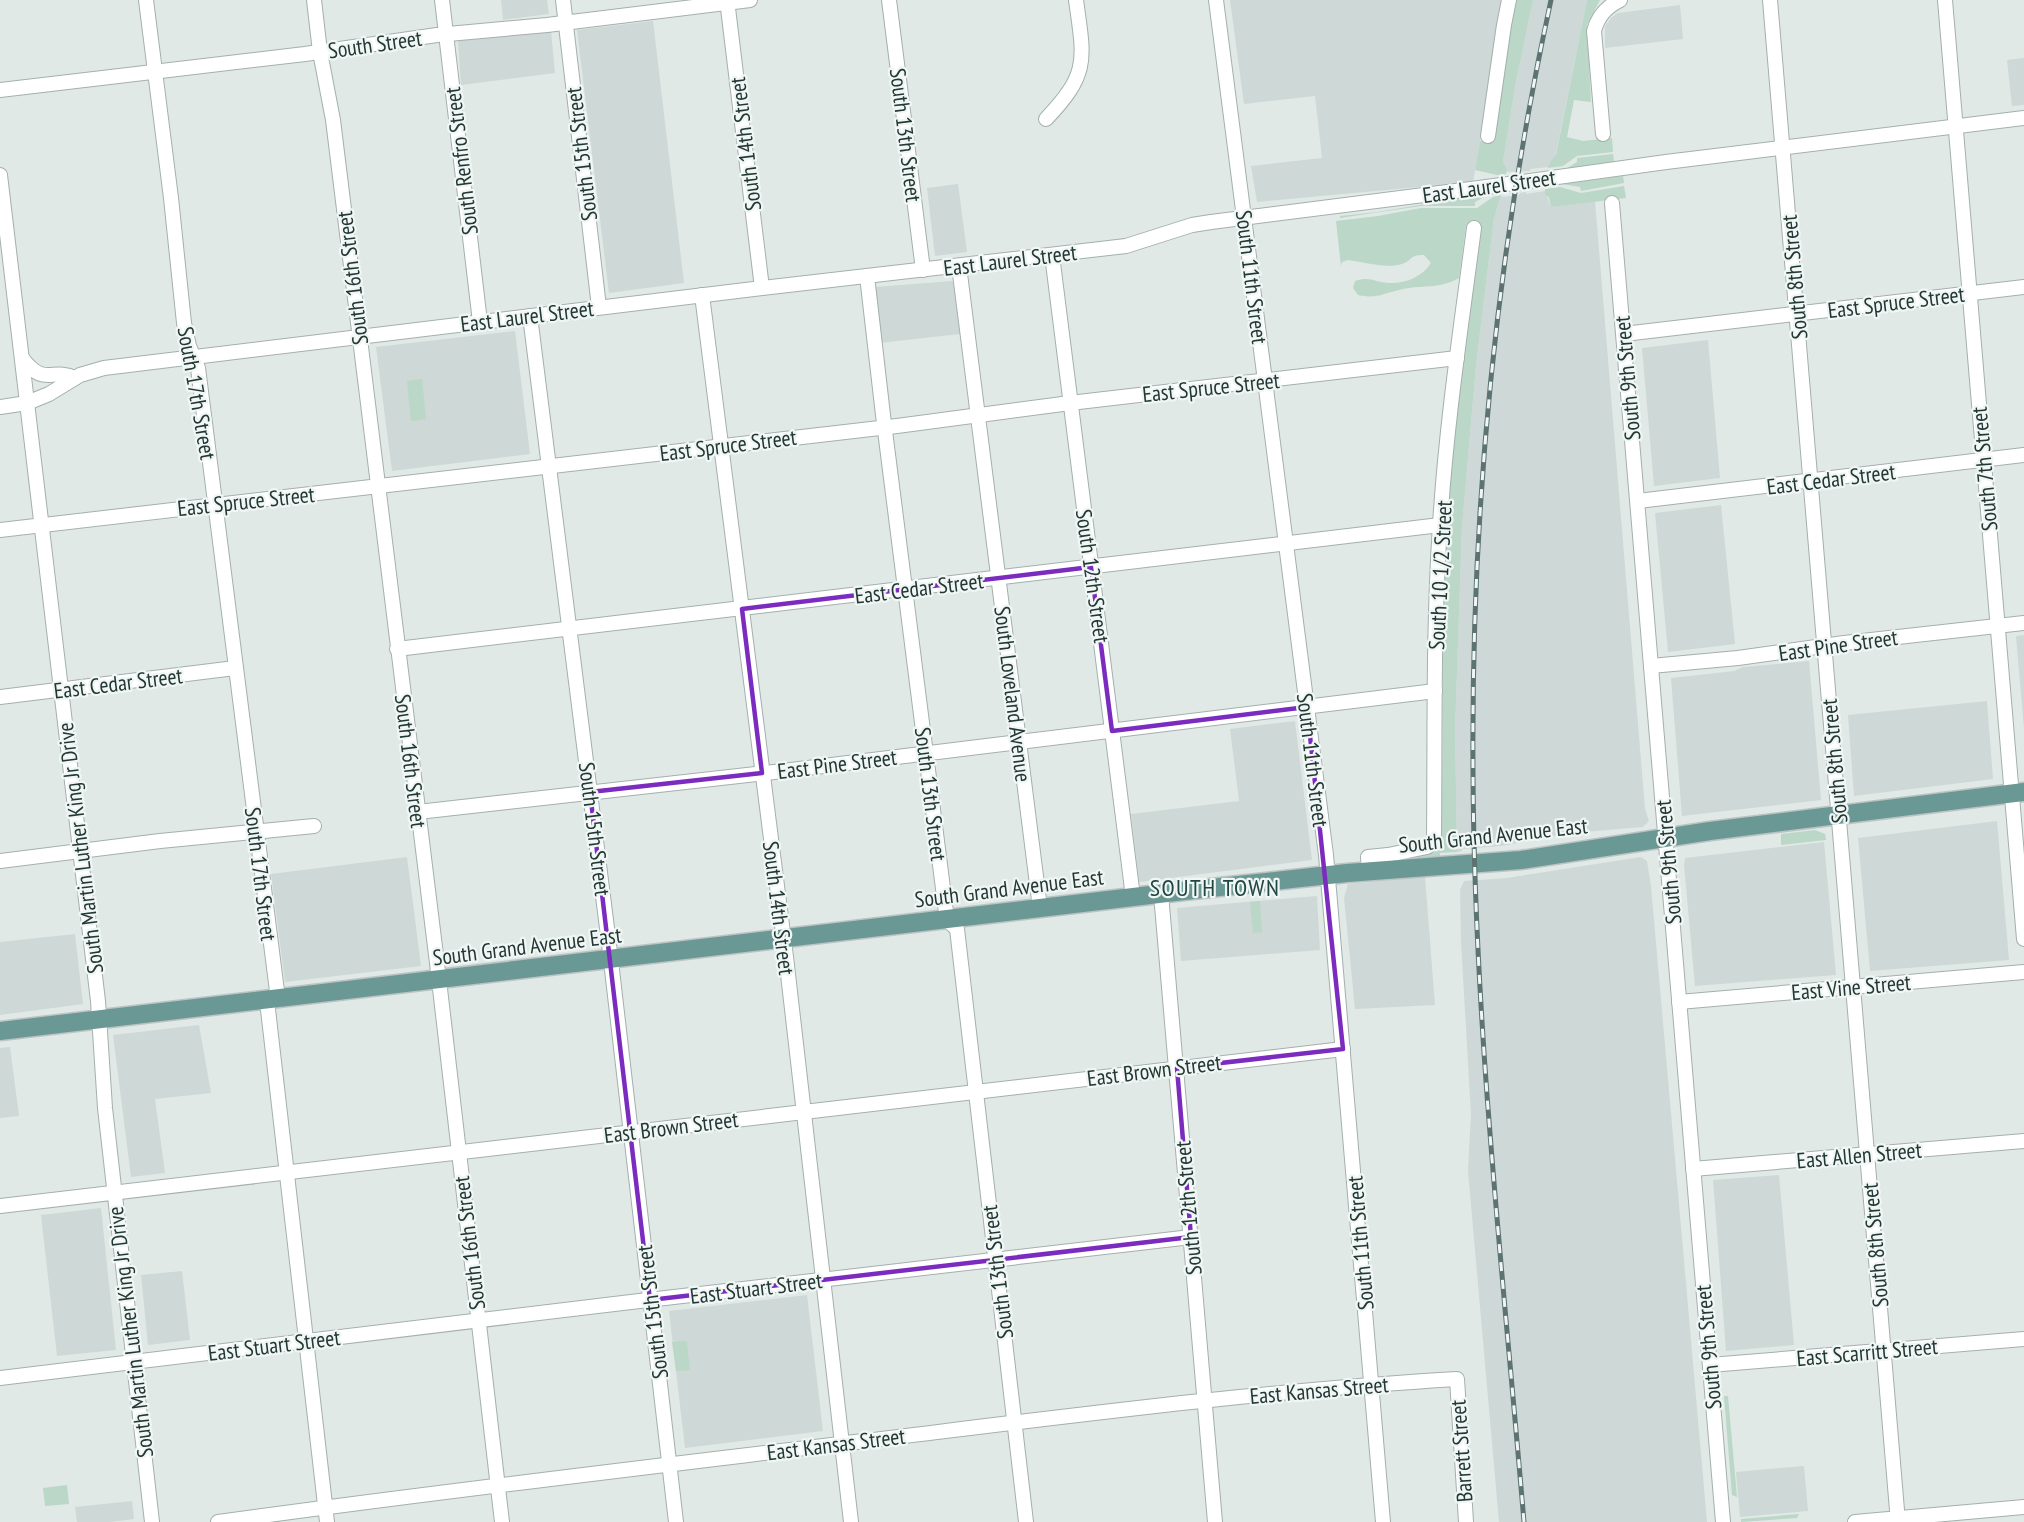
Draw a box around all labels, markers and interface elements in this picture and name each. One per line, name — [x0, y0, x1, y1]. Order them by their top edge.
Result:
street label: South Street — [326, 24, 424, 64]
street label: South 13th Street — [884, 66, 928, 204]
street label: South 14th Street — [723, 75, 767, 213]
street label: South Renfro Street — [438, 85, 484, 237]
street label: South 15th Street — [559, 85, 603, 223]
street label: East Laurel Street — [1421, 163, 1557, 209]
street label: South 11th Street — [1230, 208, 1274, 346]
street label: South 16th Street — [330, 209, 374, 347]
street label: South 8th Street — [1775, 214, 1813, 340]
street label: East Laurel Street — [942, 238, 1078, 282]
street label: East Spruce Street — [1826, 280, 1966, 324]
street label: East Laurel Street — [459, 294, 595, 338]
street label: South 9th Street — [1608, 315, 1646, 441]
street label: South 17th Street — [172, 324, 222, 462]
street label: East Spruce Street — [1141, 366, 1281, 408]
street label: South 7th Street — [1965, 406, 2003, 532]
street label: East Spruce Street — [658, 423, 798, 467]
street label: East Cedar Street — [1765, 457, 1897, 501]
street label: East Spruce Street — [176, 480, 316, 522]
street label: South 10 1/2 Street — [1422, 499, 1458, 651]
street label: South 12th Street — [1070, 507, 1116, 645]
street label: East Cedar Street — [853, 566, 985, 610]
street label: South Loveland Avenue — [988, 605, 1038, 783]
street label: East Pine Street — [1777, 623, 1899, 667]
street label: East Cedar Street — [52, 661, 184, 705]
street label: South 11th Street — [1291, 691, 1335, 829]
street label: South 16th Street — [389, 692, 433, 830]
street label: South 8th Street — [1815, 698, 1853, 824]
street label: South Martin Luther King Jr Drive — [51, 721, 109, 975]
street label: South 13th Street — [909, 725, 953, 863]
street label: East Pine Street — [776, 743, 898, 785]
street label: South 15th Street — [573, 760, 617, 898]
street label: South 9th Street — [1649, 799, 1687, 925]
street label: South 17th Street — [239, 806, 283, 942]
street label: South Grand Avenue East — [1397, 811, 1589, 859]
street label: South 14th Street — [757, 839, 801, 977]
street label: South Grand Avenue East — [913, 863, 1105, 913]
district label: SOUTH TOWN — [1150, 872, 1280, 903]
street label: South Grand Avenue East — [431, 921, 623, 971]
street label: East Vine Street — [1790, 968, 1912, 1006]
street label: East Brown Street — [1085, 1048, 1223, 1092]
street label: East Brown Street — [602, 1105, 740, 1149]
street label: East Allen Street — [1795, 1136, 1923, 1174]
street label: South 12th Street — [1168, 1140, 1208, 1276]
street label: South 16th Street — [447, 1174, 491, 1312]
street label: South 11th Street — [1340, 1175, 1380, 1311]
street label: South 8th Street — [1856, 1182, 1894, 1308]
street label: South 13th Street — [975, 1203, 1019, 1341]
street label: South Martin Luther King Jr Drive — [101, 1205, 159, 1459]
street label: South 15th Street — [630, 1243, 674, 1381]
street label: East Stuart Street — [688, 1266, 824, 1310]
street label: South 9th Street — [1689, 1284, 1727, 1410]
street label: East Stuart Street — [206, 1323, 342, 1367]
street label: East Scarritt Street — [1795, 1332, 1939, 1372]
street label: East Kansas Street — [1248, 1370, 1390, 1410]
street label: Barrett Street — [1443, 1399, 1479, 1503]
street label: East Kansas Street — [765, 1422, 907, 1466]

